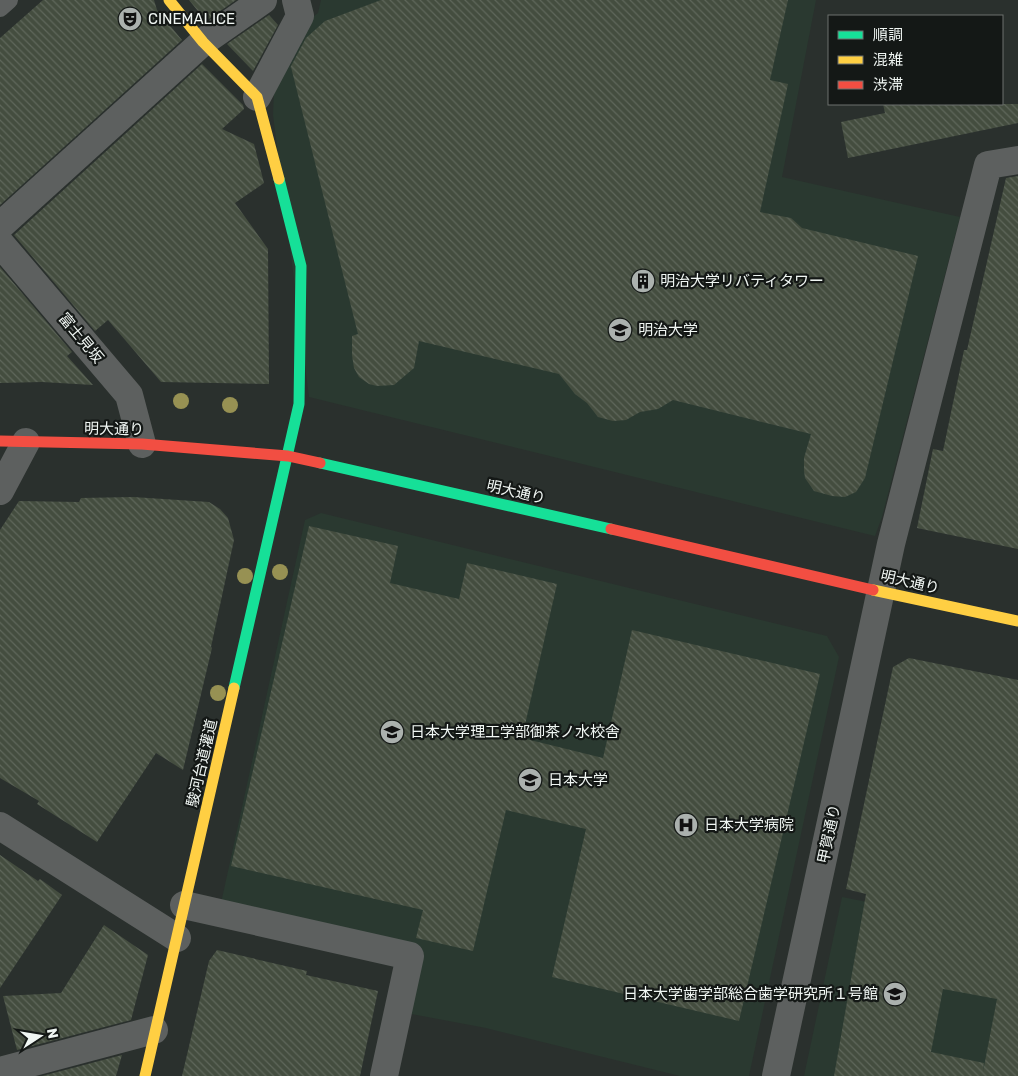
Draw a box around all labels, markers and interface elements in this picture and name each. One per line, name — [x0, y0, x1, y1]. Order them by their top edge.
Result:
theatre icon: CINEMALICE — [117, 6, 143, 32]
place label: CINEMALICE — [148, 10, 235, 28]
legend — [828, 15, 1003, 105]
text: 順調 — [873, 26, 903, 44]
text: 混雑 — [873, 51, 903, 69]
text: 渋滞 — [873, 76, 903, 94]
building icon: 明治大学リバティタワー — [630, 268, 656, 294]
place label: 明治大学リバティタワー — [660, 272, 824, 290]
street label: 富士見坂 — [55, 309, 107, 367]
school or university icon: 明治大学 — [607, 317, 633, 343]
place label: 明治大学 — [638, 321, 698, 339]
street label: 明大通り — [84, 419, 144, 439]
street label: 明大通り — [485, 476, 547, 508]
street label: 明大通り — [879, 566, 941, 598]
street label: 駿河台道灌道 — [183, 717, 221, 809]
school or university icon: 日本大学理工学部御茶ノ水校舎 — [379, 719, 405, 745]
place label: 日本大学理工学部御茶ノ水校舎 — [410, 723, 620, 741]
school or university icon: 日本大学 — [517, 767, 543, 793]
place label: 日本大学 — [548, 771, 608, 789]
street label: 甲賀通り — [814, 803, 844, 865]
hospital icon: 日本大学病院 — [673, 812, 699, 838]
place label: 日本大学病院 — [704, 816, 794, 834]
school or university icon: 日本大学歯学部総合歯学研究所１号館 — [882, 981, 908, 1007]
place label: 日本大学歯学部総合歯学研究所１号館 — [623, 985, 878, 1003]
north arrow — [15, 1011, 65, 1061]
text: N — [43, 1027, 62, 1040]

